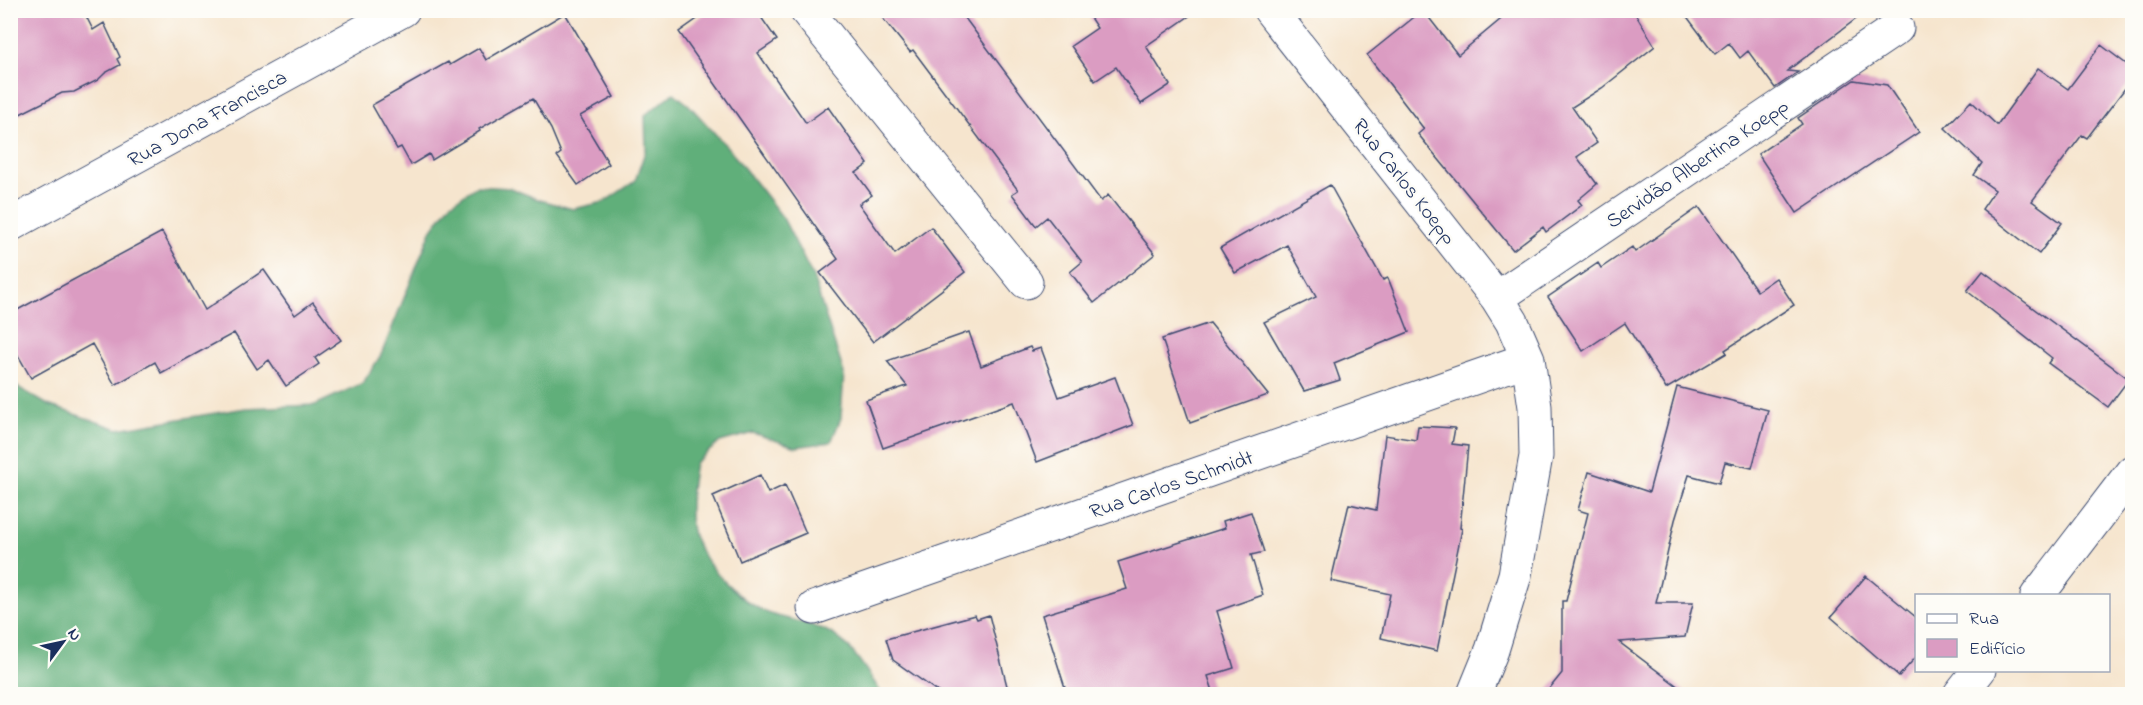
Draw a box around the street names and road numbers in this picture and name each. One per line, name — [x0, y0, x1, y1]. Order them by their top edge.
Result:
street label: Rua Dona Francisca — [123, 63, 293, 176]
street label: Servidão Albertina Koepp — [1601, 92, 1795, 237]
street label: Rua Carlos Koepp — [1344, 113, 1462, 252]
street label: Rua Carlos Schmidt — [1086, 444, 1258, 528]

